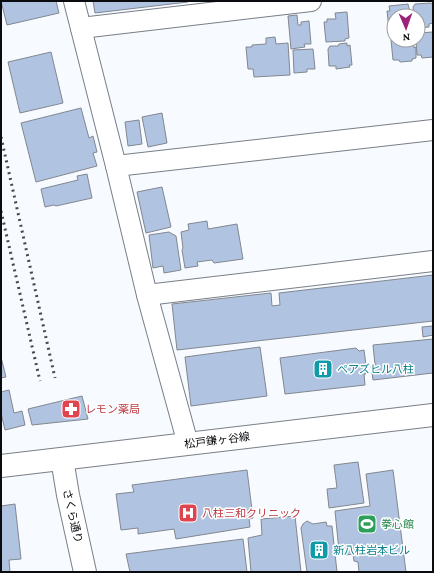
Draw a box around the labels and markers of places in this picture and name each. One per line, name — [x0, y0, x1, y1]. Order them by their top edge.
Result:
building icon: ペアズヒル八柱 — [312, 358, 334, 380]
place label: ペアズヒル八柱 — [337, 363, 414, 375]
pharmacy icon: レモン薬局 — [60, 398, 82, 420]
place label: レモン薬局 — [85, 403, 140, 415]
hospital icon: 八柱三和クリニック — [177, 502, 199, 524]
place label: 八柱三和クリニック — [202, 507, 301, 519]
sports icon: 拳心館 — [356, 513, 378, 535]
place label: 拳心館 — [381, 518, 414, 530]
building icon: 新八柱岩本ビル — [308, 539, 330, 561]
place label: 新八柱岩本ビル — [333, 544, 410, 556]

